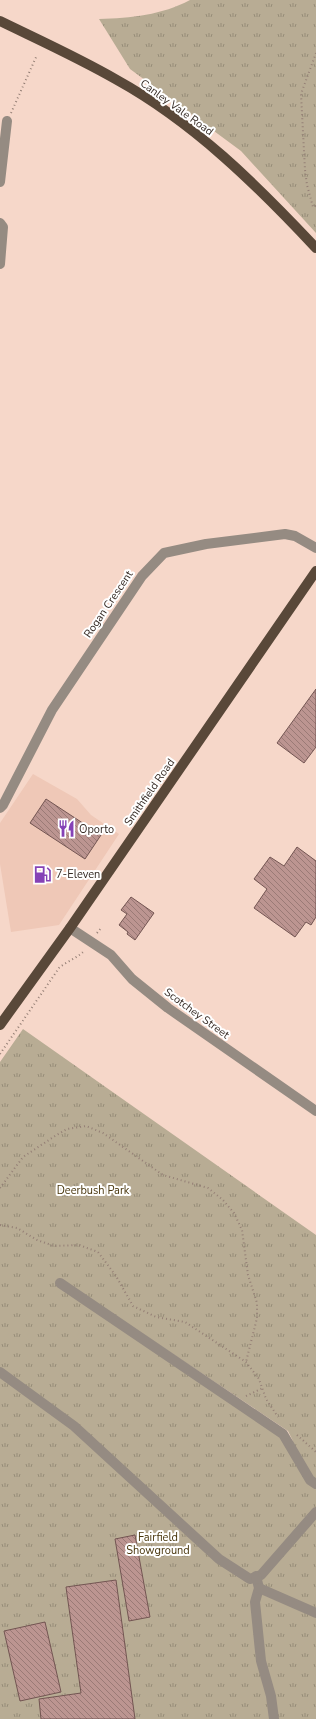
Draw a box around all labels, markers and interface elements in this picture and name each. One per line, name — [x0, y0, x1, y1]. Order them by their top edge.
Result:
street label: Canley Vale Road — [137, 76, 216, 139]
street label: Rogan Crescent — [80, 568, 137, 641]
street label: Smithfield Road — [121, 756, 178, 829]
restaurant icon: Oporto — [56, 819, 76, 839]
place label: Oporto — [79, 822, 114, 837]
fuel station icon: 7-Eleven — [33, 864, 53, 884]
place label: 7-Eleven — [56, 867, 100, 882]
street label: Scotchey Street — [161, 985, 232, 1042]
park label: Deerbush Park — [57, 1183, 130, 1198]
park label: Fairfield Showground — [126, 1530, 190, 1558]

